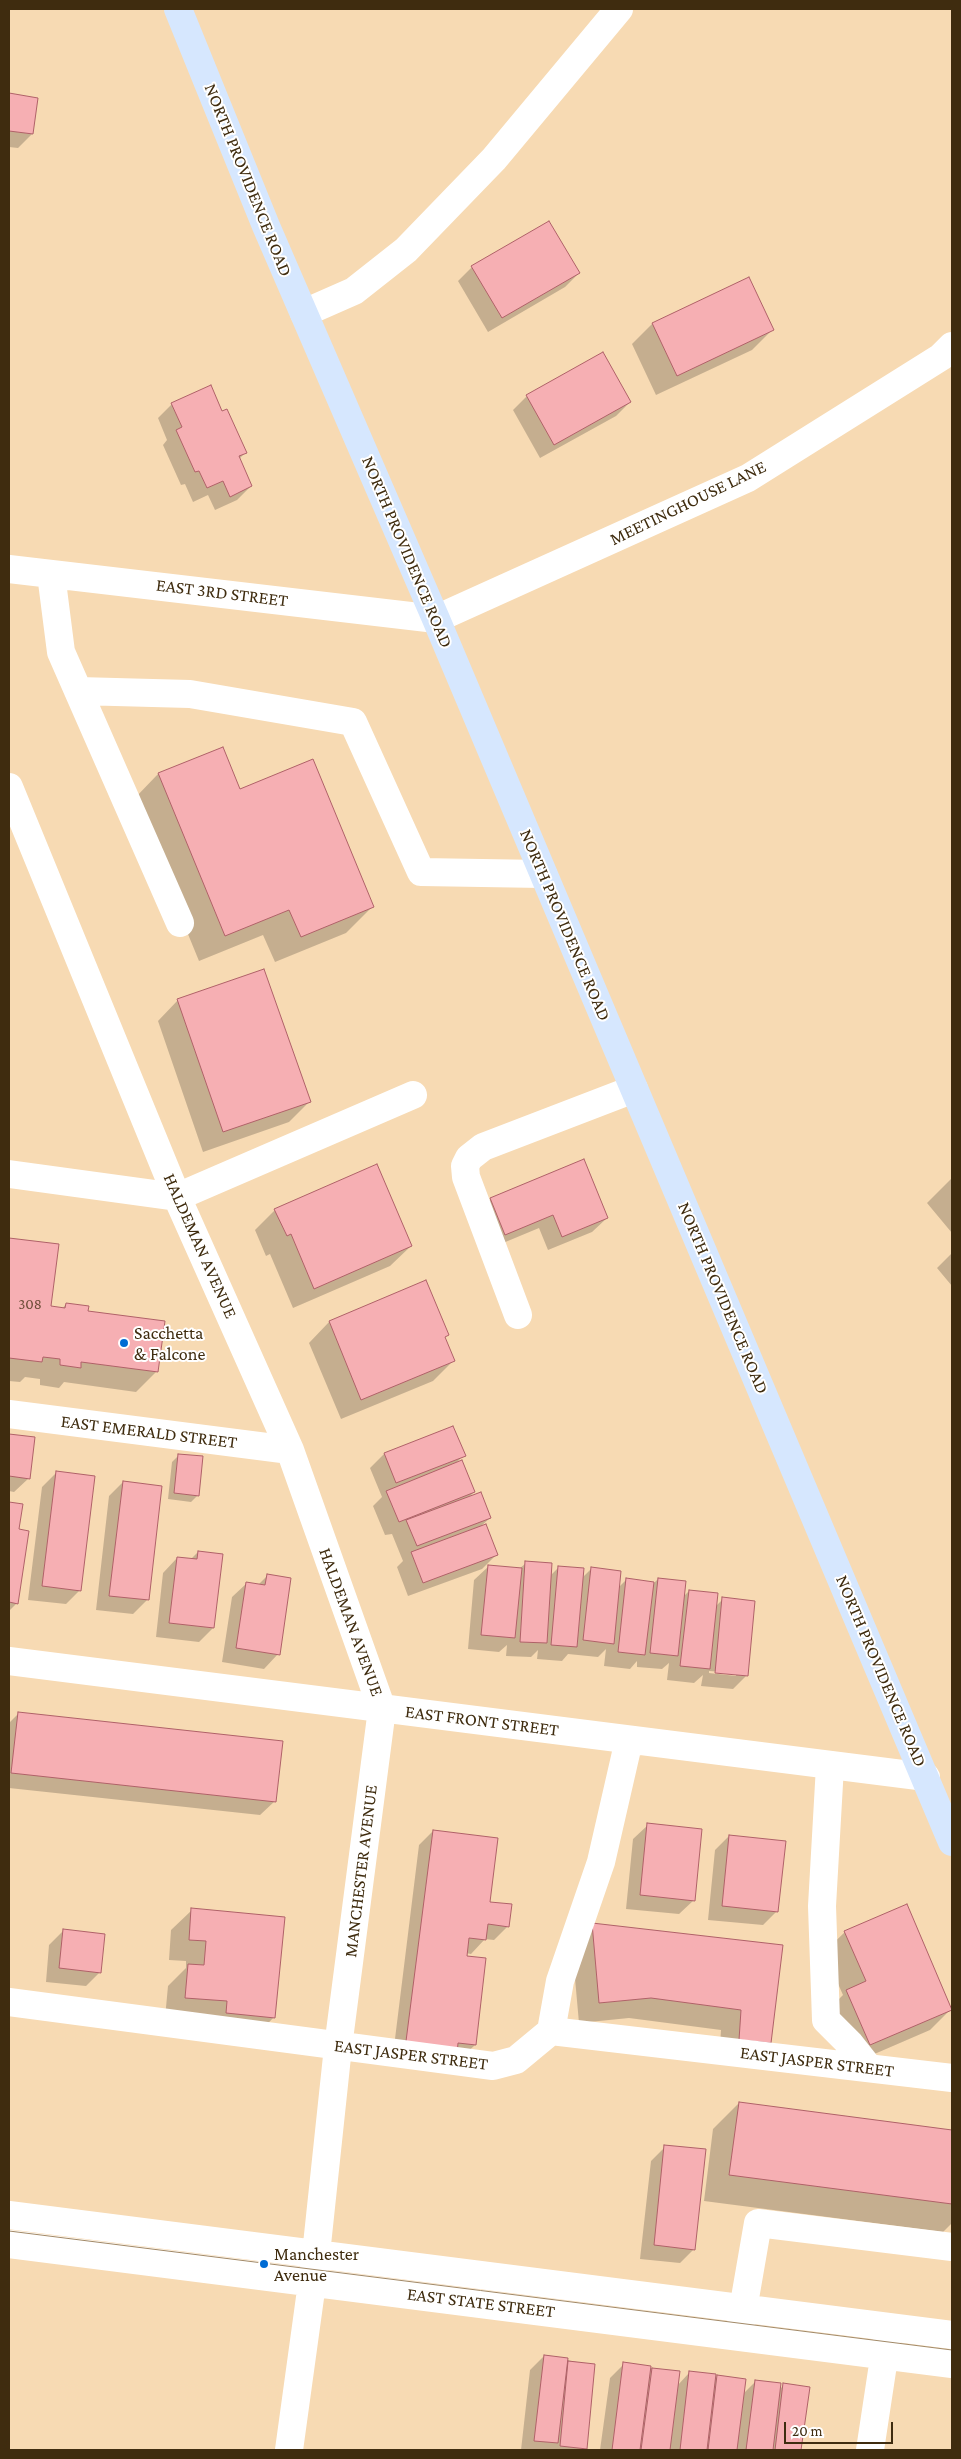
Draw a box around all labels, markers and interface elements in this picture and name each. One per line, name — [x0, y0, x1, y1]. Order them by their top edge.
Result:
street label: NORTH PROVIDENCE ROAD — [199, 80, 297, 280]
street label: NORTH PROVIDENCE ROAD — [357, 453, 457, 651]
street label: MEETINGHOUSE LANE — [606, 456, 770, 550]
street label: EAST 3RD STREET — [155, 574, 289, 612]
street label: NORTH PROVIDENCE ROAD — [515, 826, 615, 1024]
street label: HALDEMAN AVENUE — [158, 1170, 242, 1322]
street label: NORTH PROVIDENCE ROAD — [673, 1199, 773, 1397]
house number: 308 — [18, 1295, 42, 1313]
place label: Sacchetta & Falcone — [134, 1322, 205, 1365]
marker: Sacchetta & Falcone — [118, 1337, 130, 1349]
street label: EAST EMERALD STREET — [60, 1410, 238, 1454]
street label: HALDEMAN AVENUE — [314, 1545, 388, 1699]
street label: NORTH PROVIDENCE ROAD — [831, 1572, 931, 1770]
street label: EAST FRONT STREET — [404, 1701, 560, 1741]
street label: MANCHESTER AVENUE — [340, 1783, 382, 1959]
street label: EAST JASPER STREET — [333, 2035, 489, 2075]
street label: EAST JASPER STREET — [739, 2042, 895, 2082]
place label: Manchester Avenue — [274, 2243, 359, 2286]
marker: Manchester Avenue — [258, 2258, 270, 2270]
street label: EAST STATE STREET — [406, 2283, 556, 2323]
scale bar — [786, 2412, 895, 2444]
text: 20 m — [792, 2423, 823, 2439]

